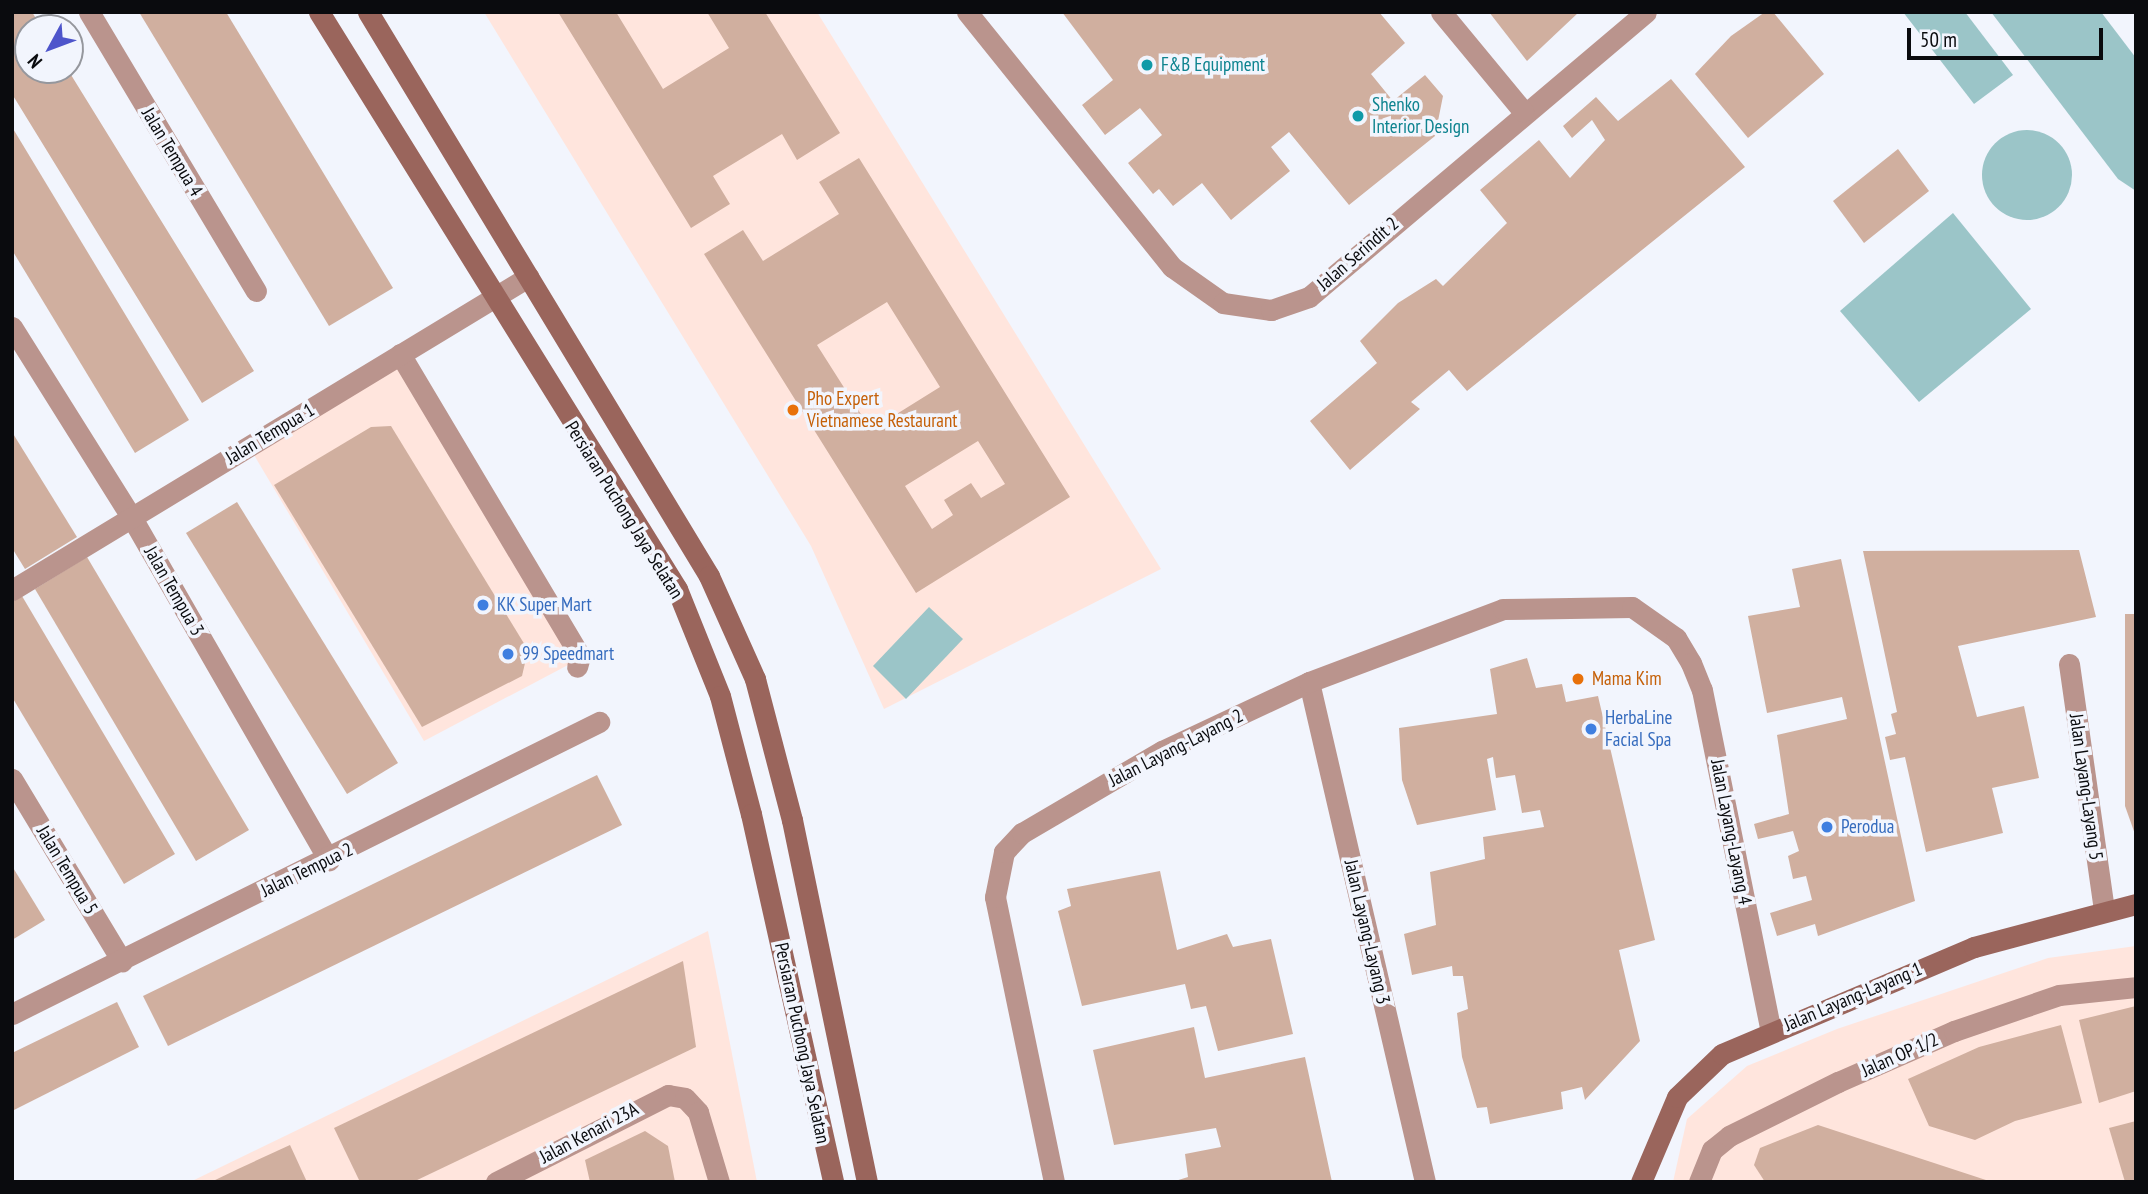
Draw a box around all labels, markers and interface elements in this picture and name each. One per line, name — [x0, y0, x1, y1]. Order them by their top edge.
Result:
north arrow — [14, 14, 84, 84]
scale bar — [1910, 14, 2106, 58]
text: 50 m — [1920, 26, 1957, 53]
text: N — [22, 50, 47, 73]
place label: F&B Equipment — [1161, 54, 1265, 76]
marker: F&B Equipment — [1139, 57, 1155, 73]
place label: Shenko Interior Design — [1372, 94, 1469, 138]
street label: Jalan Tempua 4 — [136, 103, 208, 201]
marker: Shenko Interior Design — [1350, 108, 1366, 124]
street label: Jalan Serindit 2 — [1313, 212, 1403, 296]
place label: Pho Expert Vietnamese Restaurant — [807, 388, 958, 432]
street label: Jalan Tempua 1 — [221, 398, 319, 470]
marker: Pho Expert Vietnamese Restaurant — [785, 402, 801, 418]
street label: Persiaran Puchong Jaya Selatan — [560, 417, 688, 603]
street label: Jalan Tempua 3 — [139, 542, 209, 640]
place label: KK Super Mart — [497, 594, 592, 616]
marker: KK Super Mart — [475, 597, 491, 613]
place label: 99 Speedmart — [522, 643, 614, 665]
marker: 99 Speedmart — [500, 646, 516, 662]
place label: Mama Kim — [1592, 668, 1662, 690]
marker: Mama Kim — [1570, 671, 1586, 687]
street label: Jalan Layang-Layang 2 — [1105, 704, 1247, 792]
place label: HerbaLine Facial Spa — [1605, 707, 1672, 751]
street label: Jalan Layang-Layang 5 — [2064, 712, 2108, 862]
marker: HerbaLine Facial Spa — [1583, 721, 1599, 737]
street label: Jalan Layang-Layang 4 — [1706, 757, 1756, 907]
place label: Perodua — [1841, 816, 1894, 838]
marker: Perodua — [1819, 819, 1835, 835]
street label: Jalan Tempua 5 — [31, 821, 103, 919]
street label: Jalan Tempua 2 — [257, 838, 357, 902]
street label: Jalan Layang-Layang 3 — [1339, 857, 1395, 1007]
street label: Persiaran Puchong Jaya Selatan — [770, 941, 834, 1145]
street label: Jalan Layang-Layang 1 — [1781, 958, 1925, 1036]
street label: Jalan OP 1/2 — [1858, 1028, 1942, 1082]
street label: Jalan Kenari 23A — [536, 1097, 642, 1169]

